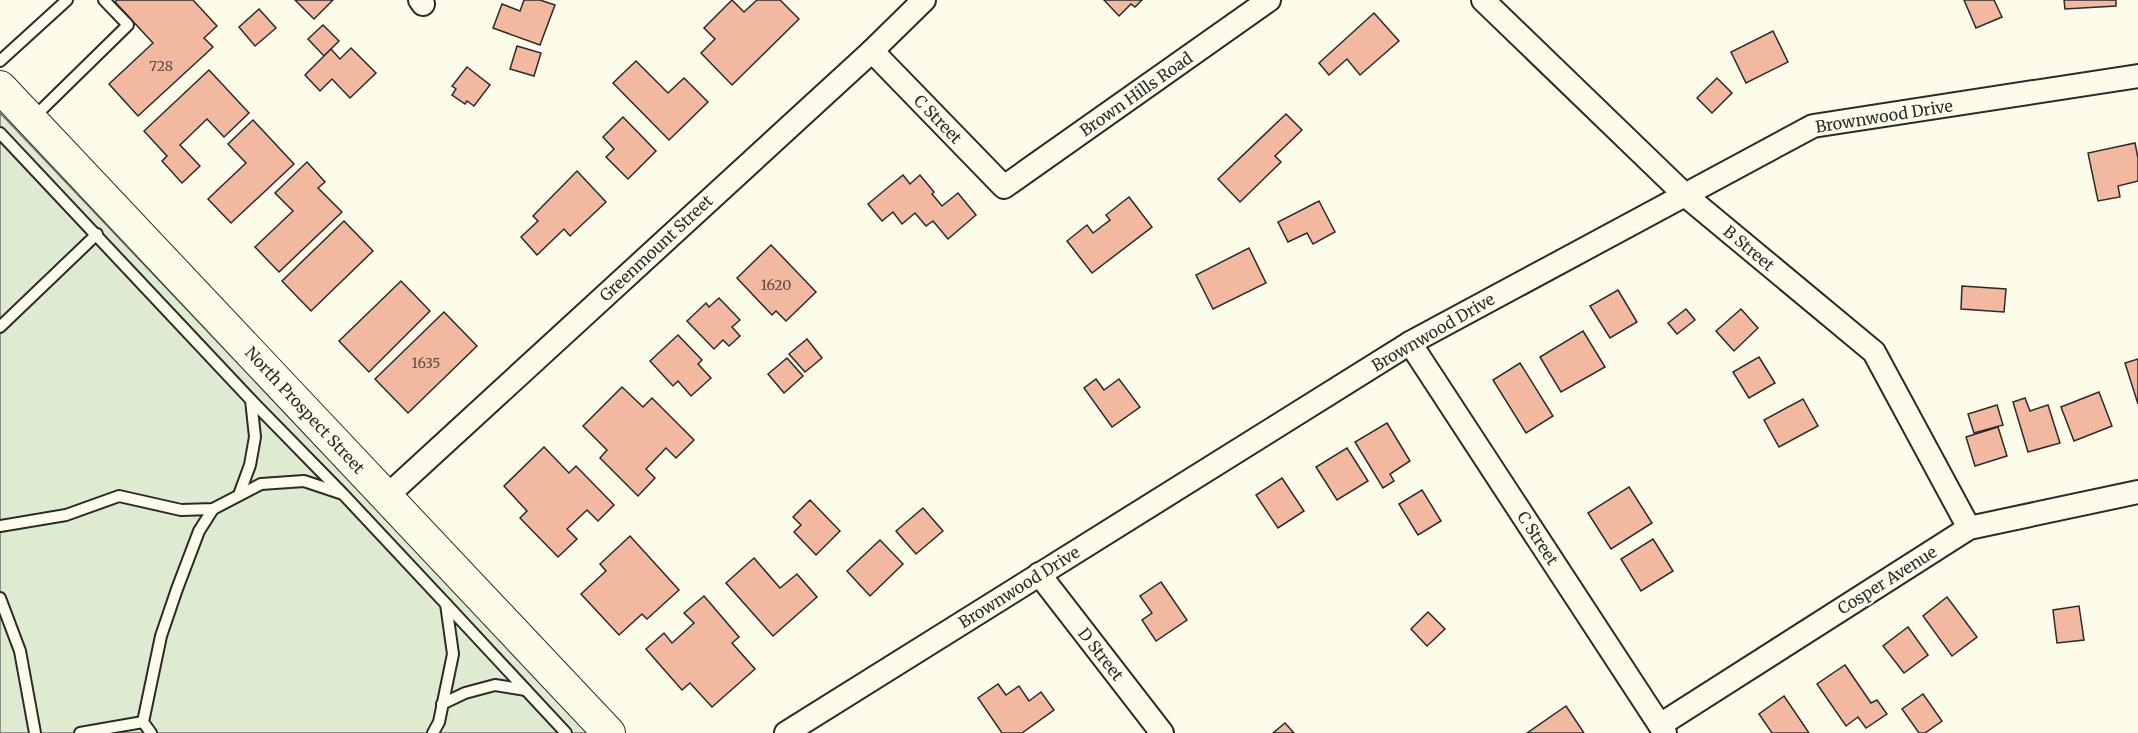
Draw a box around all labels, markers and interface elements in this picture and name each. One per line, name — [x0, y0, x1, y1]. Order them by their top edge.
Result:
street label: Brown Hills Road — [1076, 47, 1197, 140]
house number: 728 — [149, 57, 173, 75]
street label: C Street — [910, 90, 967, 148]
street label: Brownwood Drive — [1814, 95, 1954, 137]
street label: Greenmount Street — [595, 190, 717, 305]
street label: B Street — [1719, 221, 1779, 276]
house number: 1620 — [761, 276, 791, 294]
street label: Brownwood Drive — [1368, 289, 1498, 375]
street label: North Prospect Street — [241, 342, 369, 478]
house number: 1635 — [412, 354, 440, 372]
street label: C Street — [1513, 507, 1563, 569]
street label: Brownwood Drive — [955, 542, 1083, 632]
street label: Cosper Avenue — [1834, 542, 1940, 618]
street label: D Street — [1074, 624, 1128, 685]

